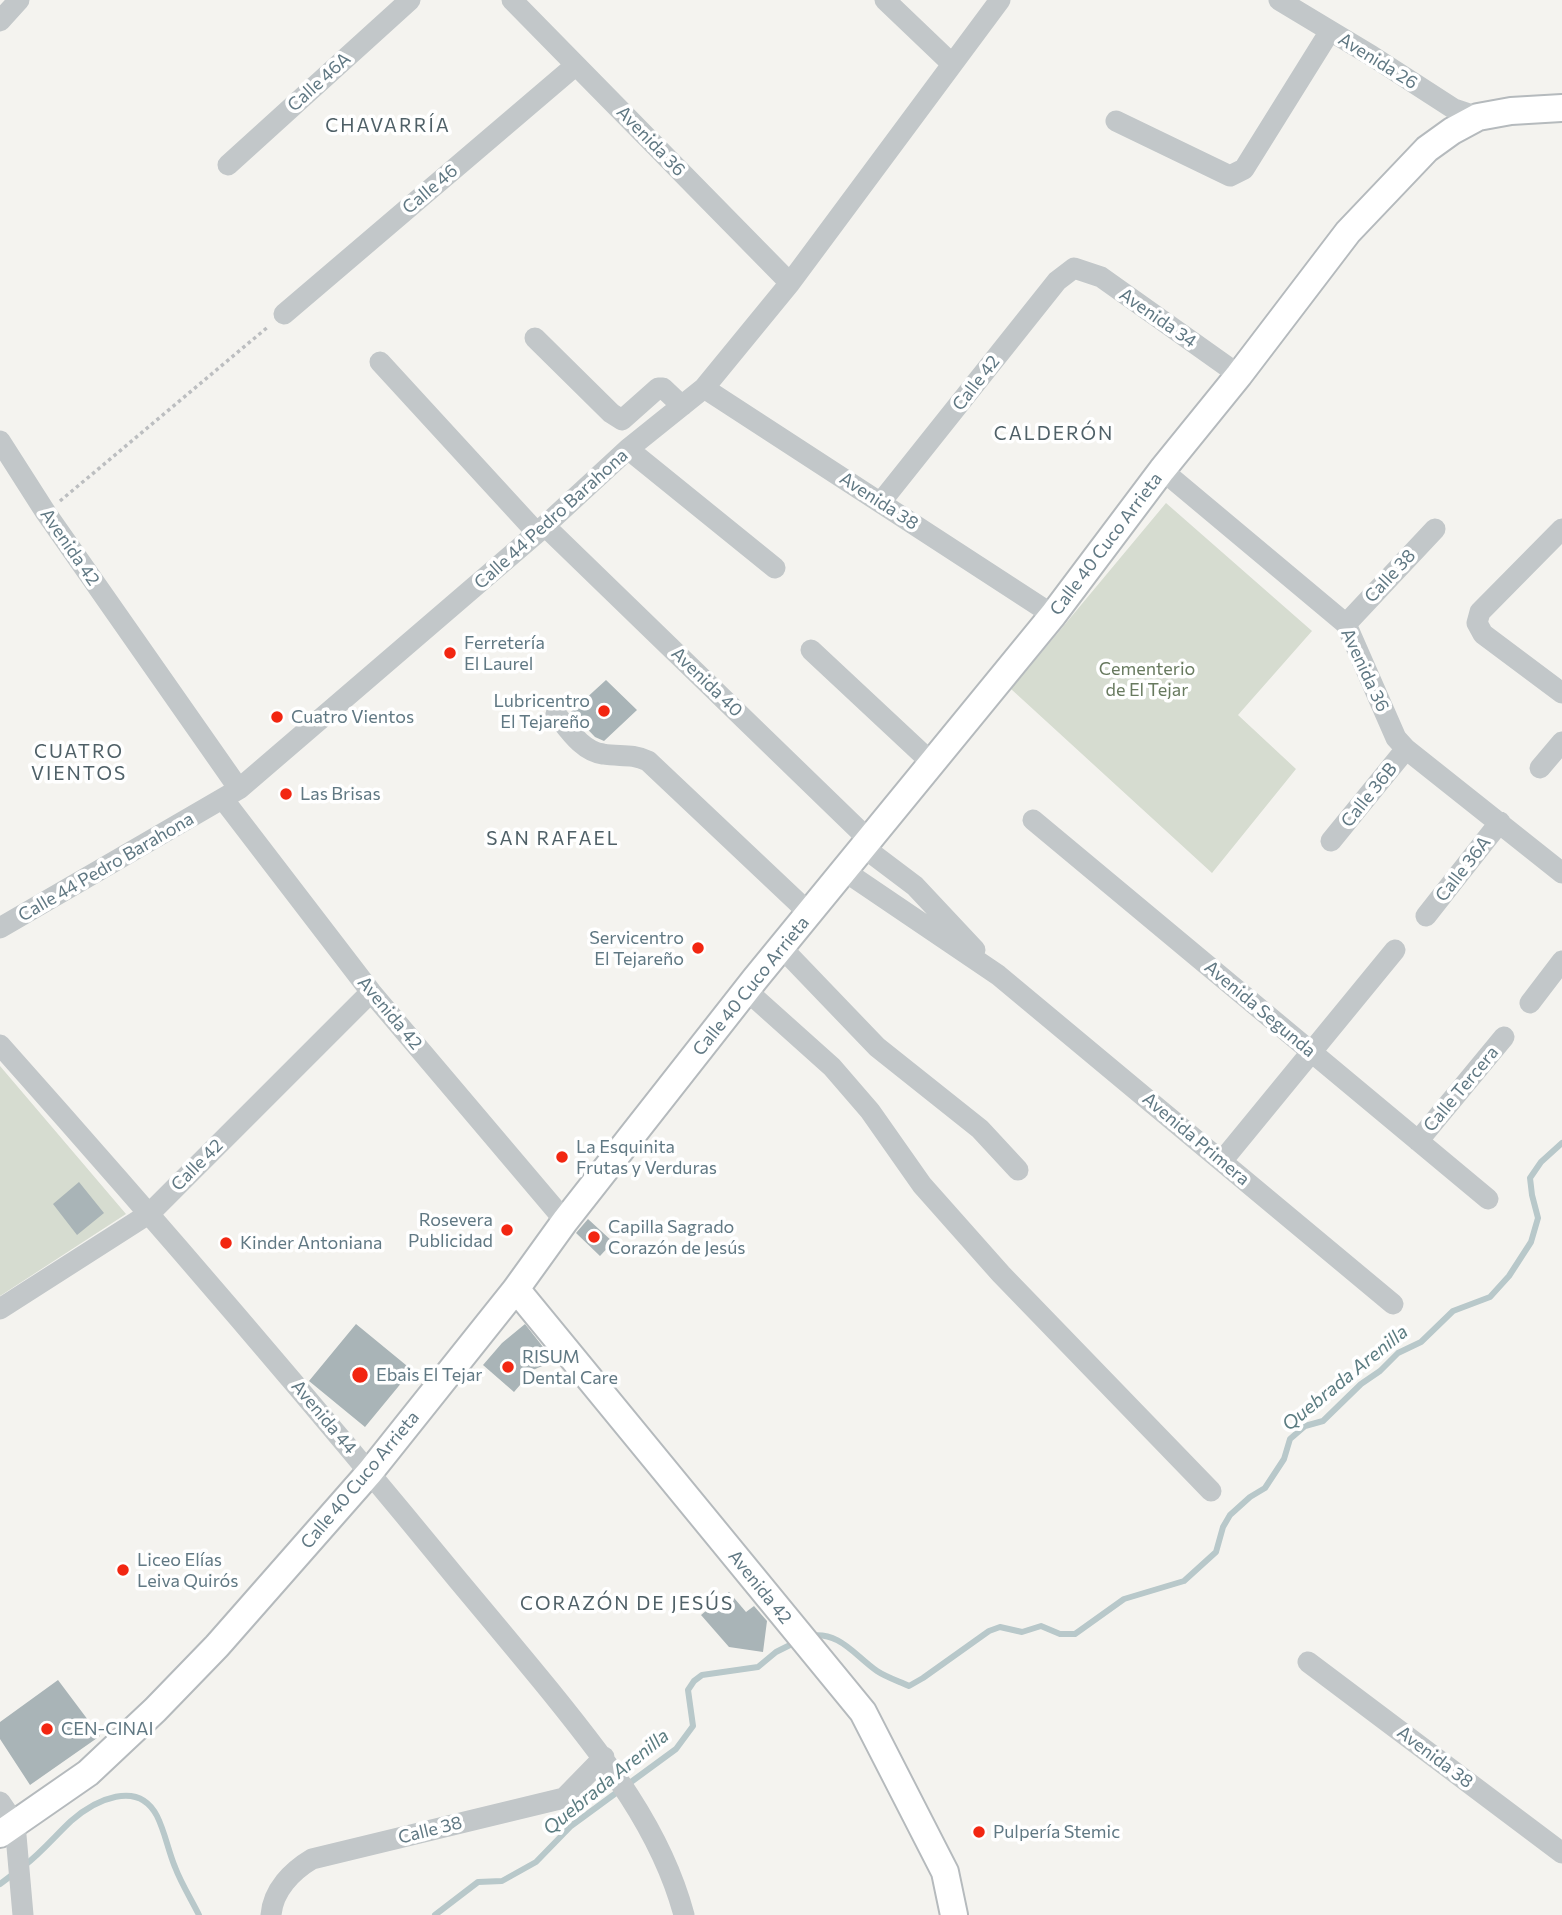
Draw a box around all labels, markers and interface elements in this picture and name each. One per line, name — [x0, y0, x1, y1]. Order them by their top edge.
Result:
street label: Avenida 26 — [1334, 28, 1422, 94]
street label: Calle 46A — [283, 48, 355, 116]
street label: Avenida 36 — [612, 101, 690, 181]
district label: CHAVARRÍA — [326, 115, 450, 137]
street label: Calle 46 — [398, 160, 462, 218]
street label: Avenida 34 — [1115, 284, 1201, 352]
street label: Calle 42 — [948, 351, 1004, 415]
district label: CALDERÓN — [995, 423, 1113, 445]
street label: Calle 44 Pedro Barahona — [470, 444, 632, 594]
street label: Avenida 38 — [836, 468, 922, 534]
street label: Calle 40 Cuco Arrieta — [1045, 468, 1167, 620]
street label: Avenida 42 — [36, 504, 104, 590]
street label: Calle 38 — [1360, 545, 1420, 607]
street label: Avenida 36 — [1336, 625, 1394, 715]
place label: Ferretería El Laurel — [464, 632, 545, 674]
street label: Avenida 40 — [667, 643, 747, 721]
marker: Ferretería El Laurel — [442, 645, 458, 661]
park label: Cementerio de El Tejar — [1099, 658, 1195, 700]
place label: Lubricentro El Tejareño — [493, 690, 590, 732]
marker: Lubricentro El Tejareño — [596, 703, 612, 719]
place label: Cuatro Vientos — [291, 706, 414, 728]
marker: Cuatro Vientos — [269, 709, 285, 725]
district label: CUATRO VIENTOS — [32, 741, 126, 785]
street label: Calle 36B — [1336, 758, 1402, 832]
place label: Las Brisas — [300, 783, 381, 805]
marker: Las Brisas — [278, 786, 294, 802]
street label: Calle 44 Pedro Barahona — [14, 808, 198, 926]
district label: SAN RAFAEL — [488, 828, 618, 850]
street label: Calle 36A — [1431, 832, 1495, 906]
street label: Calle 40 Cuco Arrieta — [688, 912, 814, 1060]
place label: Servicentro El Tejareño — [589, 927, 684, 970]
marker: Servicentro El Tejareño — [690, 940, 706, 956]
street label: Avenida Segunda — [1200, 956, 1320, 1062]
street label: Avenida 42 — [353, 972, 427, 1054]
street label: Calle Tercera — [1419, 1042, 1503, 1136]
street label: Avenida Primera — [1138, 1088, 1254, 1190]
street label: Calle 42 — [167, 1135, 227, 1195]
place label: La Esquinita Frutas y Verduras — [576, 1136, 717, 1178]
marker: La Esquinita Frutas y Verduras — [554, 1149, 570, 1165]
place label: Rosevera Publicidad — [408, 1209, 493, 1252]
place label: Capilla Sagrado Corazón de Jesús — [608, 1216, 745, 1258]
marker: Rosevera Publicidad — [499, 1222, 515, 1238]
marker: Capilla Sagrado Corazón de Jesús — [586, 1229, 602, 1245]
place label: Kinder Antoniana — [240, 1232, 382, 1254]
marker: Kinder Antoniana — [218, 1235, 234, 1251]
water label: Quebrada Arenilla — [1278, 1320, 1412, 1436]
place label: RISUM Dental Care — [522, 1346, 618, 1388]
marker: RISUM Dental Care — [500, 1359, 516, 1375]
place label: Ebais El Tejar — [376, 1364, 483, 1386]
marker: Ebais El Tejar — [350, 1365, 370, 1385]
street label: Avenida 44 — [287, 1376, 361, 1458]
street label: Calle 40 Cuco Arrieta — [296, 1407, 424, 1553]
street label: Avenida 42 — [724, 1546, 796, 1628]
place label: Liceo Elías Leiva Quirós — [137, 1549, 238, 1592]
marker: Liceo Elías Leiva Quirós — [115, 1562, 131, 1578]
district label: CORAZÓN DE JESÚS — [522, 1593, 732, 1615]
place label: CEN-CINAI — [61, 1718, 154, 1740]
marker: CEN-CINAI — [39, 1721, 55, 1737]
street label: Avenida 38 — [1393, 1721, 1477, 1793]
water label: Quebrada Arenilla — [539, 1724, 673, 1840]
street label: Calle 38 — [396, 1812, 464, 1848]
place label: Pulpería Stemic — [993, 1821, 1120, 1843]
marker: Pulpería Stemic — [971, 1824, 987, 1840]

